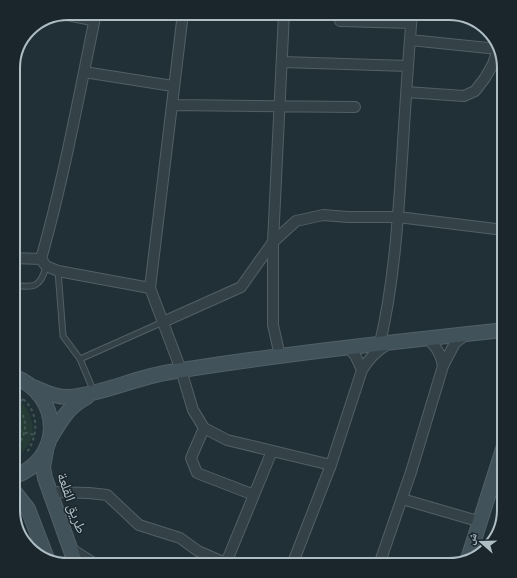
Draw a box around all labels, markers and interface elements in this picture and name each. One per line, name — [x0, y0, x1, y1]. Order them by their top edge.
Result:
street label: طريق القلعة — [52, 470, 91, 536]
north arrow — [461, 522, 501, 562]
text: ش — [464, 531, 481, 547]

